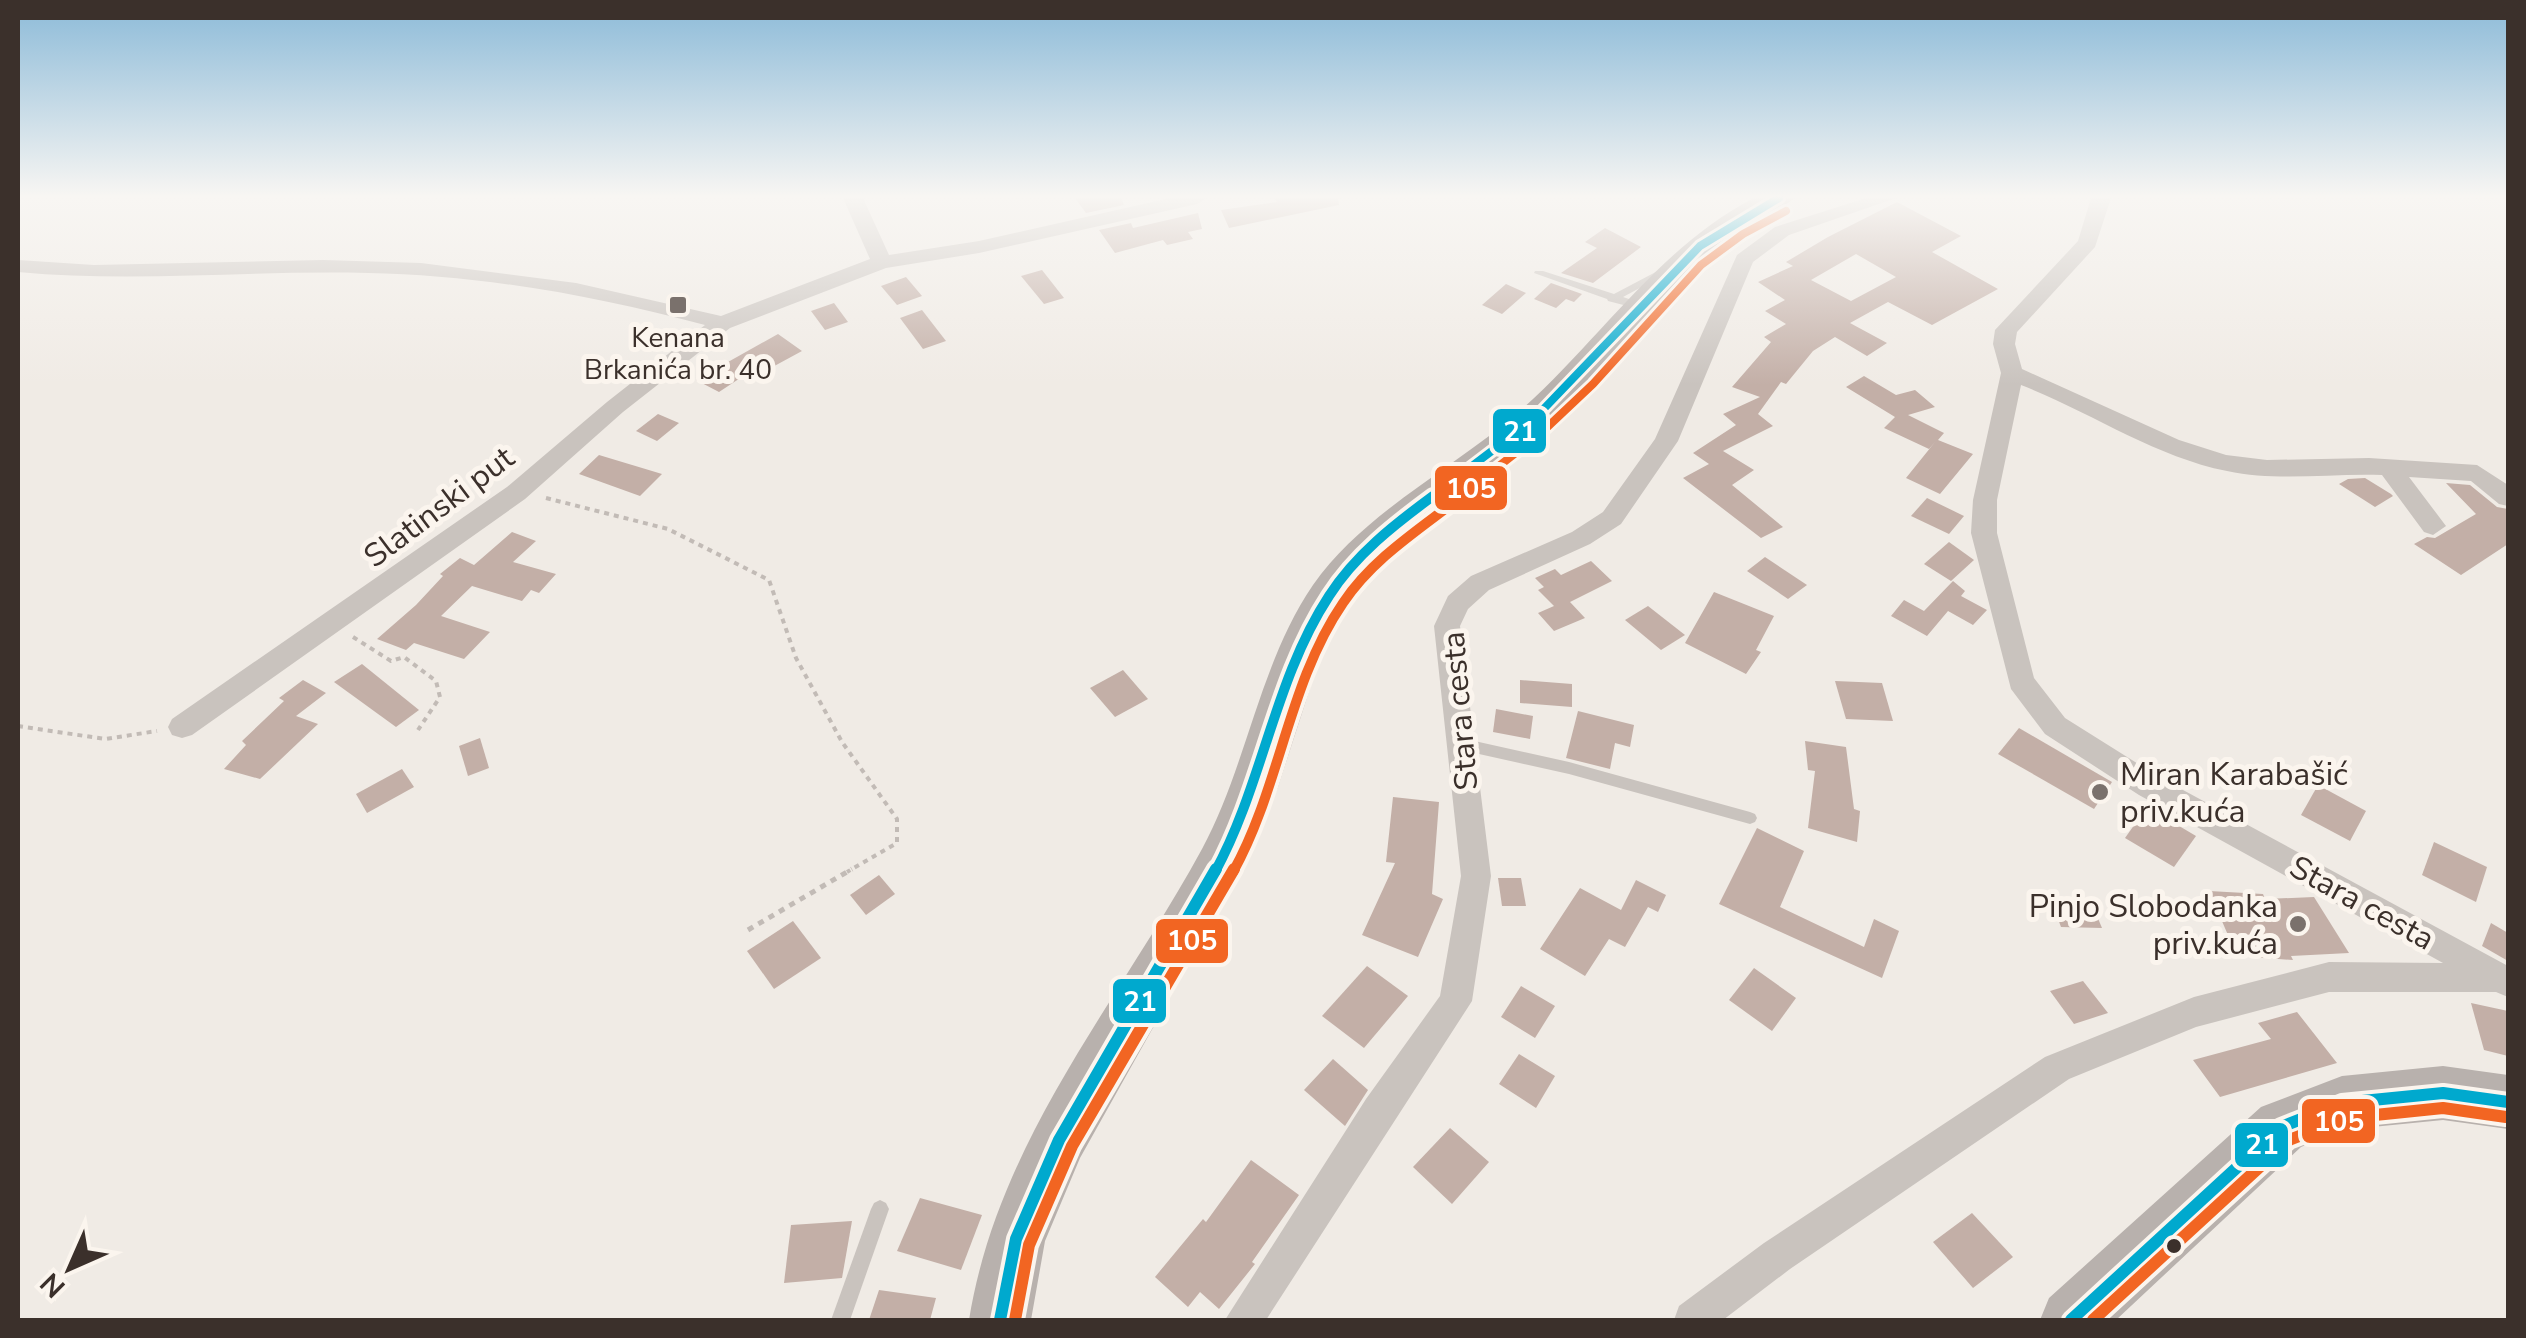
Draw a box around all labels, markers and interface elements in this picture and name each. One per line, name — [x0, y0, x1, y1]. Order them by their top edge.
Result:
marker: Kenana Brkanića br. 40 — [667, 294, 689, 316]
place label: Kenana Brkanića br. 40 — [584, 319, 772, 389]
line badge: 21 — [1491, 407, 1548, 455]
text: 21 — [1503, 413, 1537, 451]
street label: Slatinski put — [355, 436, 524, 578]
line badge: 105 — [1433, 464, 1509, 512]
text: 105 — [1446, 470, 1496, 508]
street label: Stara cesta — [1432, 630, 1488, 792]
place label: Miran Karabašić priv.kuća — [2120, 753, 2348, 833]
marker: Miran Karabašić priv.kuća — [2089, 781, 2111, 803]
street label: Stara cesta — [2282, 846, 2442, 960]
place label: Pinjo Slobodanka priv.kuća — [2029, 885, 2278, 965]
marker: Pinjo Slobodanka priv.kuća — [2287, 913, 2309, 935]
line badge: 105 — [1154, 917, 1230, 965]
text: 105 — [1167, 922, 1217, 960]
line badge: 21 — [1111, 977, 1168, 1025]
text: 21 — [1123, 983, 1157, 1021]
line badge: 105 — [2300, 1097, 2377, 1145]
text: 105 — [2314, 1103, 2364, 1141]
line badge: 21 — [2233, 1121, 2290, 1169]
text: 21 — [2245, 1126, 2279, 1164]
north arrow — [20, 1218, 120, 1318]
unlabelled marker — [2164, 1236, 2184, 1256]
text: N — [32, 1264, 74, 1306]

